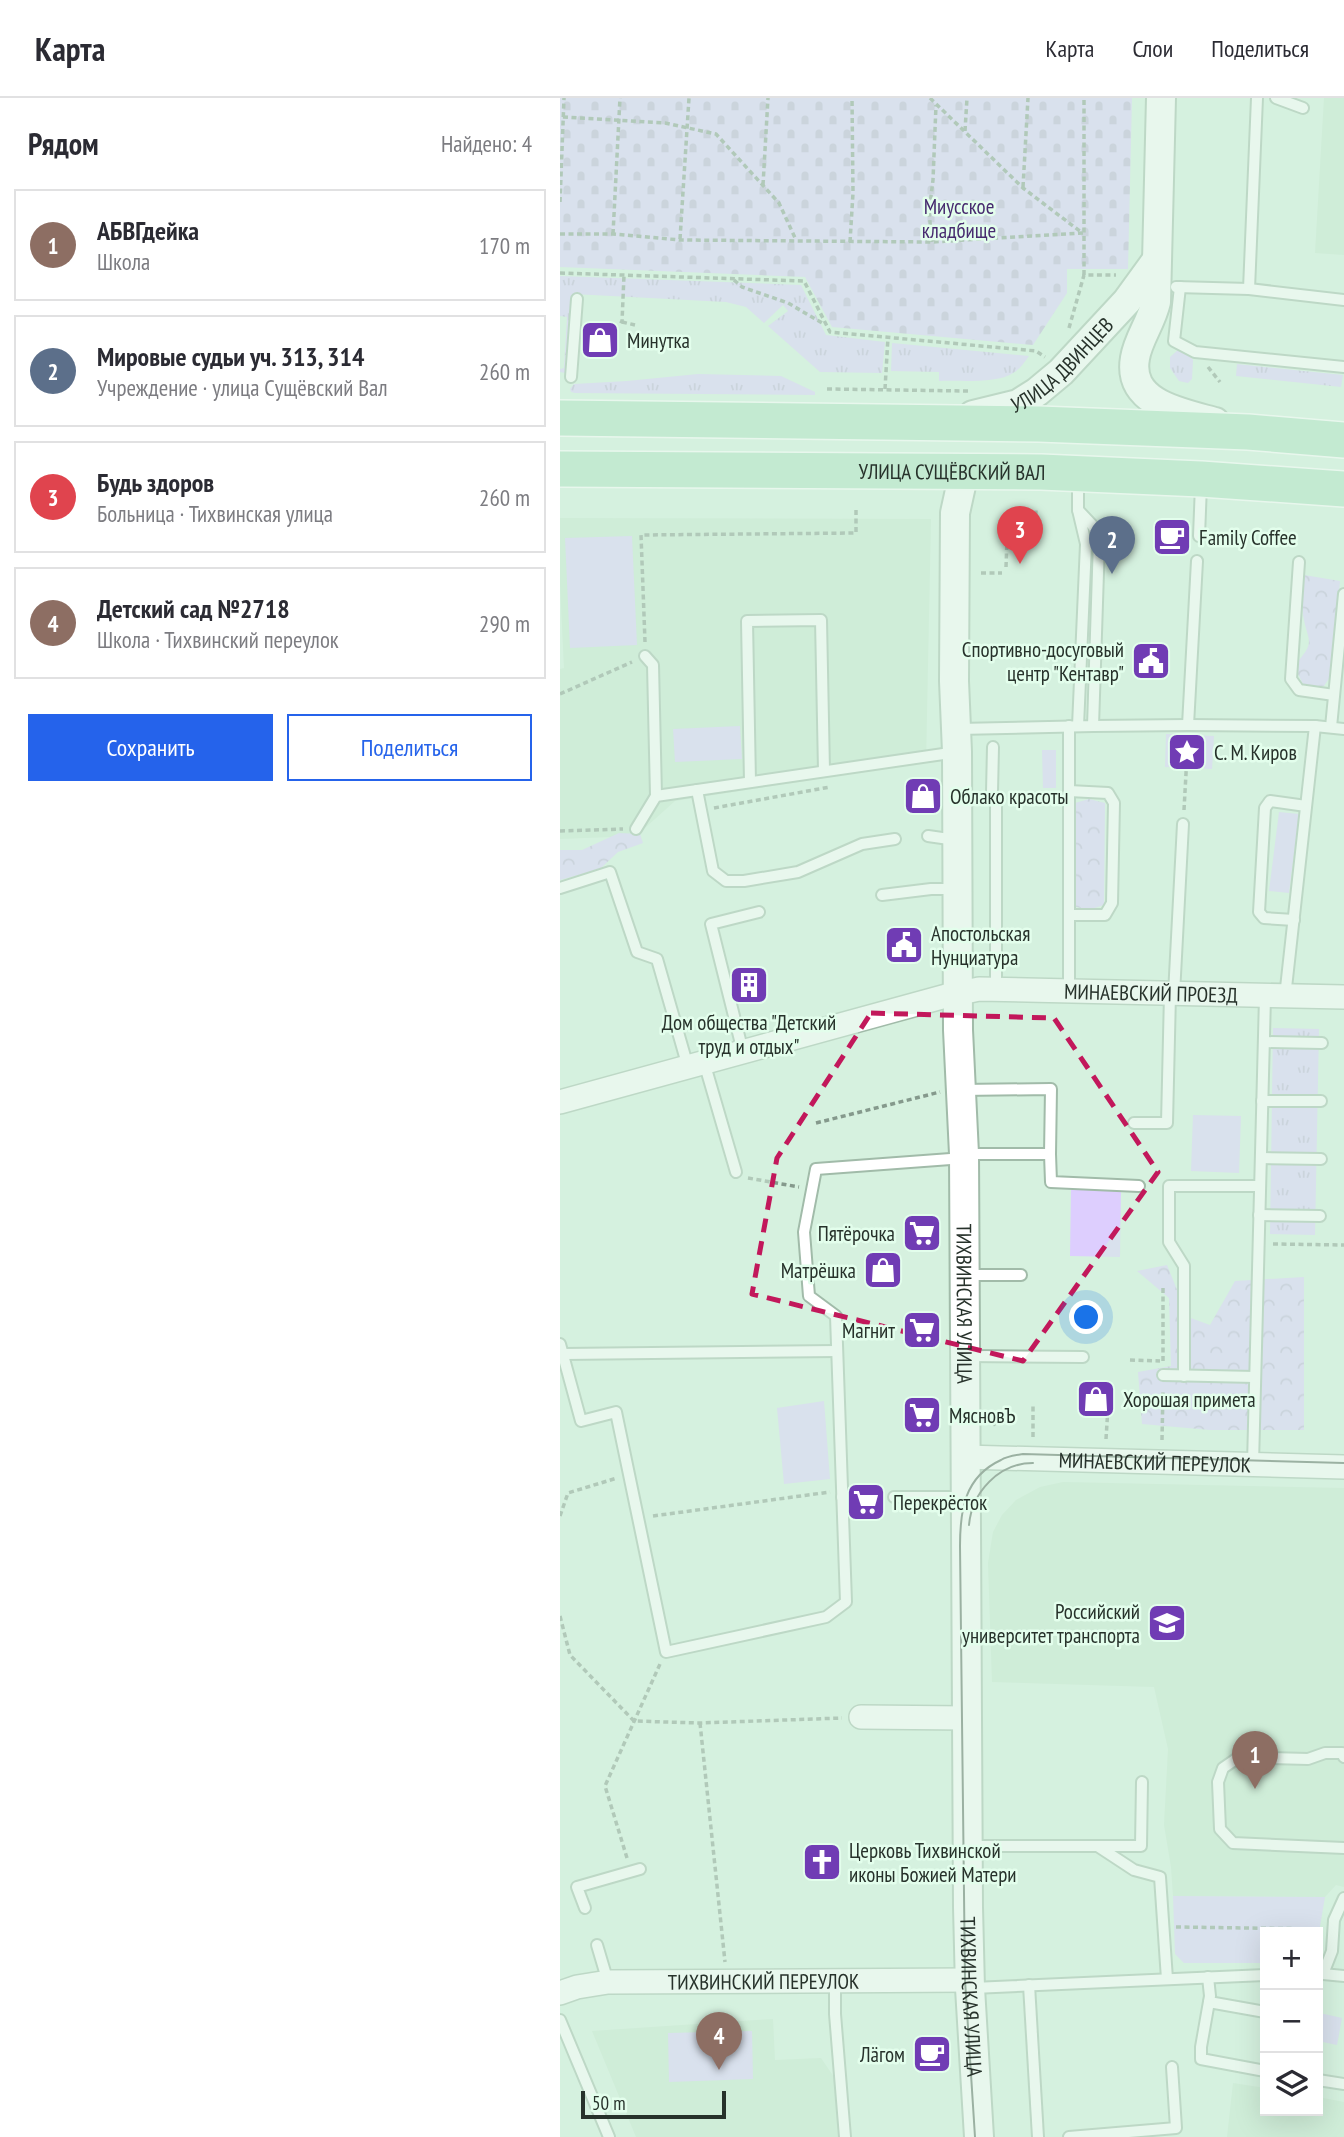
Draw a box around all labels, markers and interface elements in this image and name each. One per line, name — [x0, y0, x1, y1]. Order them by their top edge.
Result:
text: Карта — [35, 27, 105, 70]
text: Карта — [1046, 33, 1094, 64]
text: Слои — [1132, 33, 1173, 64]
text: Поделиться — [1211, 33, 1309, 64]
text: Рядом — [28, 124, 99, 163]
text: Найдено: 4 — [441, 129, 532, 158]
park label: Миусское кладбище — [922, 193, 996, 244]
text: АБВГдейка — [97, 214, 199, 247]
text: 1 — [48, 231, 59, 260]
text: 170 m — [479, 231, 530, 260]
text: Школа — [97, 247, 150, 276]
street label: УЛИЦА ДВИНЦЕВ — [1008, 311, 1119, 419]
shop icon: Минутка — [579, 319, 621, 361]
place label: Минутка — [627, 327, 690, 354]
text: Мировые судьи уч. 313, 314 — [97, 340, 364, 373]
text: 2 — [48, 357, 59, 386]
text: 260 m — [479, 357, 530, 386]
text: Учреждение · улица Сущёвский Вал — [97, 373, 388, 402]
street label: УЛИЦА СУЩЁВСКИЙ ВАЛ — [858, 457, 1046, 486]
text: Будь здоров — [97, 466, 214, 499]
text: 3 — [48, 483, 59, 512]
text: 260 m — [479, 483, 530, 512]
text: Больница · Тихвинская улица — [97, 499, 333, 528]
pin: 3 — [997, 506, 1043, 564]
pin: 2 — [1089, 516, 1135, 574]
cafe icon: Family Coffee — [1151, 516, 1193, 558]
place label: Family Coffee — [1199, 524, 1297, 551]
text: Детский сад №2718 — [97, 592, 290, 625]
text: 4 — [48, 609, 59, 638]
text: 290 m — [479, 609, 530, 638]
text: Школа · Тихвинский переулок — [97, 625, 339, 654]
place label: Спортивно-досуговый центр "Кентавр" — [962, 636, 1124, 687]
public building icon: Спортивно-досуговый центр "Кентавр" — [1130, 640, 1172, 682]
button: Сохранить — [28, 714, 273, 781]
button: Поделиться — [287, 714, 532, 781]
place icon: С. М. Киров — [1166, 731, 1208, 773]
place label: С. М. Киров — [1214, 739, 1297, 766]
shop icon: Облако красоты — [902, 775, 944, 817]
place label: Облако красоты — [950, 783, 1069, 810]
place label: Апостольская Нунциатура — [931, 920, 1030, 971]
public building icon: Апостольская Нунциатура — [883, 924, 925, 966]
building icon: Дом общества "Детский труд и отдых" — [728, 964, 770, 1006]
street label: МИНАЕВСКИЙ ПРОЕЗД — [1064, 977, 1238, 1008]
place label: Дом общества "Детский труд и отдых" — [662, 1009, 836, 1060]
supermarket icon: Пятёрочка — [901, 1212, 943, 1254]
place label: Пятёрочка — [818, 1220, 895, 1247]
street label: ТИХВИНСКАЯ УЛИЦА — [951, 1224, 979, 1384]
shop icon: Матрёшка — [862, 1249, 904, 1291]
place label: Матрёшка — [781, 1257, 856, 1284]
your location — [1069, 1300, 1103, 1334]
supermarket icon: Магнит — [901, 1309, 943, 1351]
place label: Магнит — [842, 1317, 895, 1344]
shop icon: Хорошая примета — [1075, 1378, 1117, 1420]
place label: Хорошая примета — [1123, 1386, 1256, 1413]
supermarket icon: МясновЪ — [901, 1394, 943, 1436]
place label: МясновЪ — [949, 1402, 1016, 1429]
street label: МИНАЕВСКИЙ ПЕРЕУЛОК — [1058, 1446, 1252, 1478]
supermarket icon: Перекрёсток — [845, 1481, 887, 1523]
place label: Перекрёсток — [893, 1489, 987, 1516]
place label: Российский университет транспорта — [962, 1598, 1140, 1649]
school or university icon: Российский университет транспорта — [1146, 1602, 1188, 1644]
pin: 1 — [1232, 1731, 1278, 1789]
place label: Церковь Тихвинской иконы Божией Матери — [849, 1837, 1017, 1888]
church icon: Церковь Тихвинской иконы Божией Матери — [801, 1841, 843, 1883]
street label: ТИХВИНСКАЯ УЛИЦА — [955, 1916, 989, 2078]
map controls — [1260, 1927, 1323, 2116]
button: + — [1260, 1927, 1323, 1990]
street label: ТИХВИНСКИЙ ПЕРЕУЛОК — [668, 1967, 859, 1995]
button: − — [1260, 1990, 1323, 2053]
pin: 4 — [696, 2012, 742, 2070]
cafe icon: Лäгом — [911, 2033, 953, 2075]
place label: Лäгом — [859, 2041, 905, 2068]
button: layers — [1260, 2053, 1323, 2116]
scale bar — [581, 2088, 726, 2120]
text: 50 m — [592, 2091, 626, 2115]

